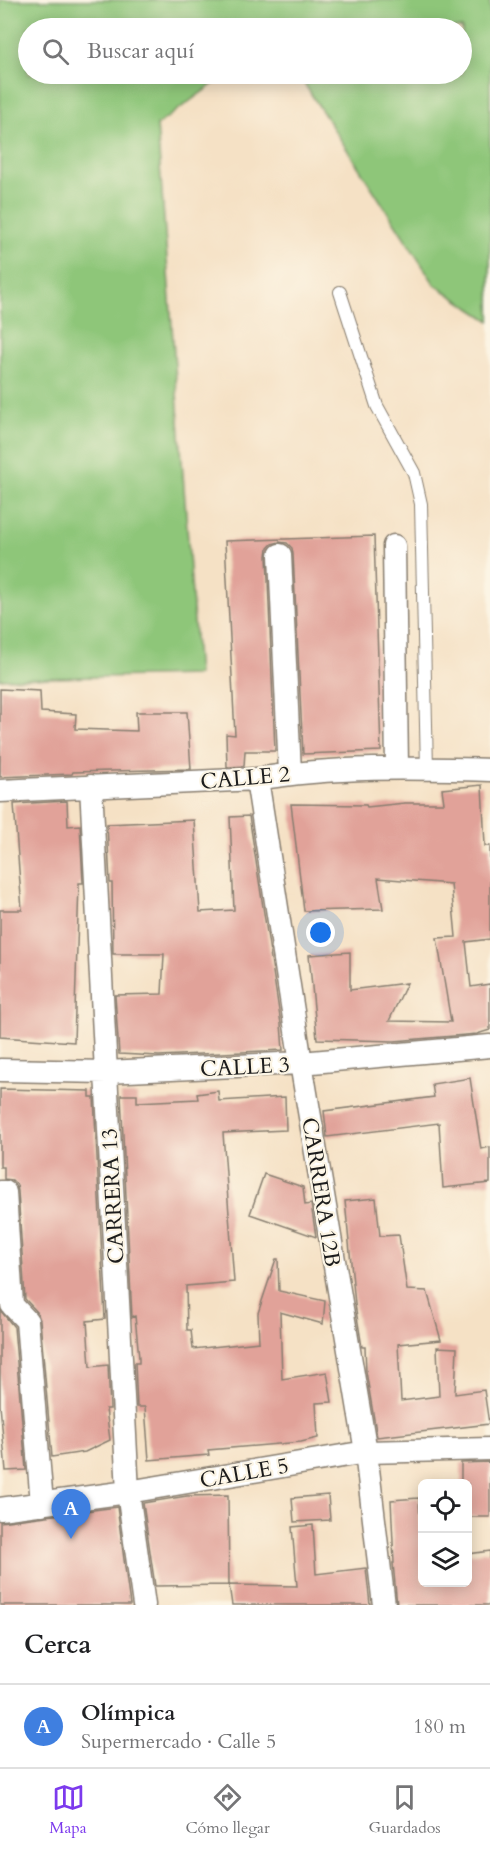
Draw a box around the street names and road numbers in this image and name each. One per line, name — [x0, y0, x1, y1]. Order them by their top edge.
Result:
street label: CALLE 2 — [199, 759, 291, 797]
street label: CALLE 3 — [199, 1050, 291, 1084]
street label: CARRERA 12B — [294, 1115, 348, 1269]
street label: CARRERA 13 — [94, 1127, 132, 1265]
street label: CALLE 5 — [197, 1450, 291, 1496]

